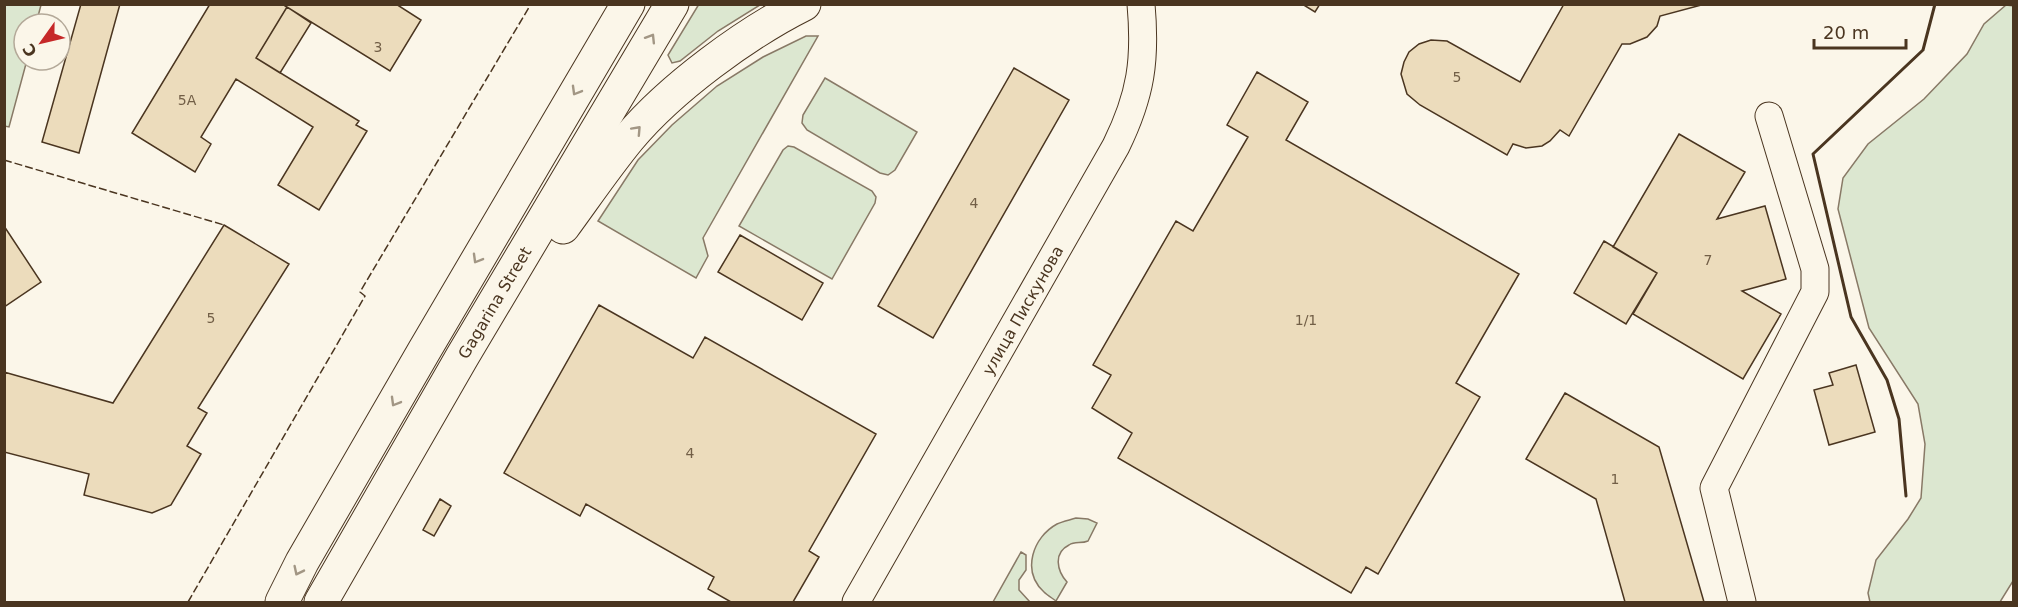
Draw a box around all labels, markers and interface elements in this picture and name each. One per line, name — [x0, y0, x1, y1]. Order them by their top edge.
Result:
north arrow — [12, 12, 72, 72]
scale bar — [1814, 12, 1906, 50]
text: 20 m — [1823, 22, 1869, 43]
one-way arrow — [644, 34, 656, 44]
house number: 3 — [374, 39, 382, 55]
text: С — [19, 40, 41, 60]
house number: 5 — [1453, 69, 1461, 85]
one-way arrow — [571, 85, 583, 95]
house number: 5А — [178, 92, 197, 108]
one-way arrow — [630, 126, 641, 137]
house number: 4 — [970, 195, 979, 211]
street label: улица Пискунова — [979, 242, 1067, 378]
street label: Gagarina Street — [454, 243, 535, 362]
house number: 7 — [1704, 252, 1712, 268]
one-way arrow — [473, 253, 485, 263]
house number: 5 — [207, 310, 215, 326]
house number: 1/1 — [1295, 312, 1317, 328]
one-way arrow — [390, 395, 402, 406]
house number: 4 — [686, 445, 695, 461]
house number: 1 — [1611, 471, 1619, 487]
one-way arrow — [293, 564, 305, 575]

